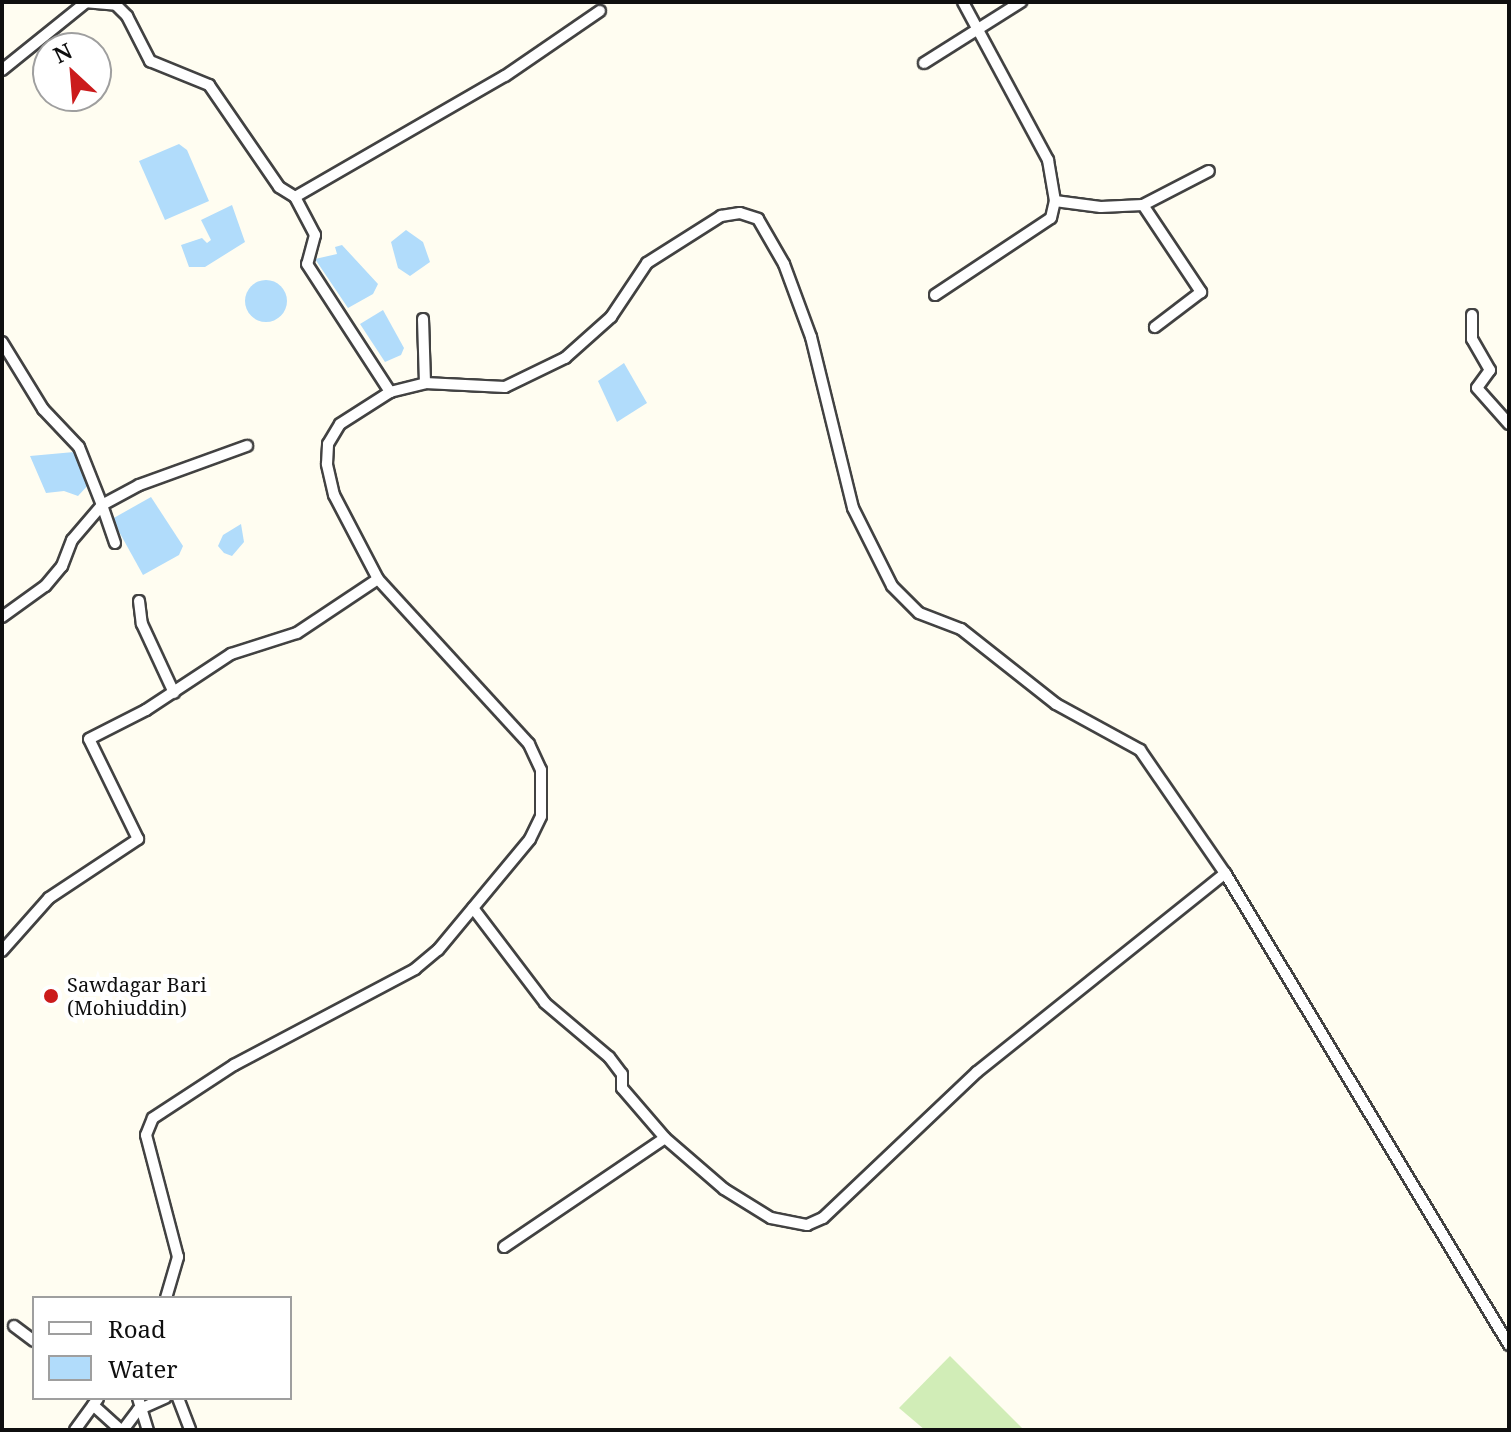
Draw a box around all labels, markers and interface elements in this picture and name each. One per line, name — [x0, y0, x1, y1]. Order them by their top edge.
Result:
north arrow — [32, 32, 112, 112]
text: N — [48, 35, 77, 70]
place label: Sawdagar Bari (Mohiuddin) — [67, 972, 207, 1019]
marker: Sawdagar Bari (Mohiuddin) — [42, 987, 60, 1005]
legend — [32, 1296, 292, 1400]
text: Road — [108, 1312, 166, 1345]
text: Water — [108, 1352, 178, 1385]

